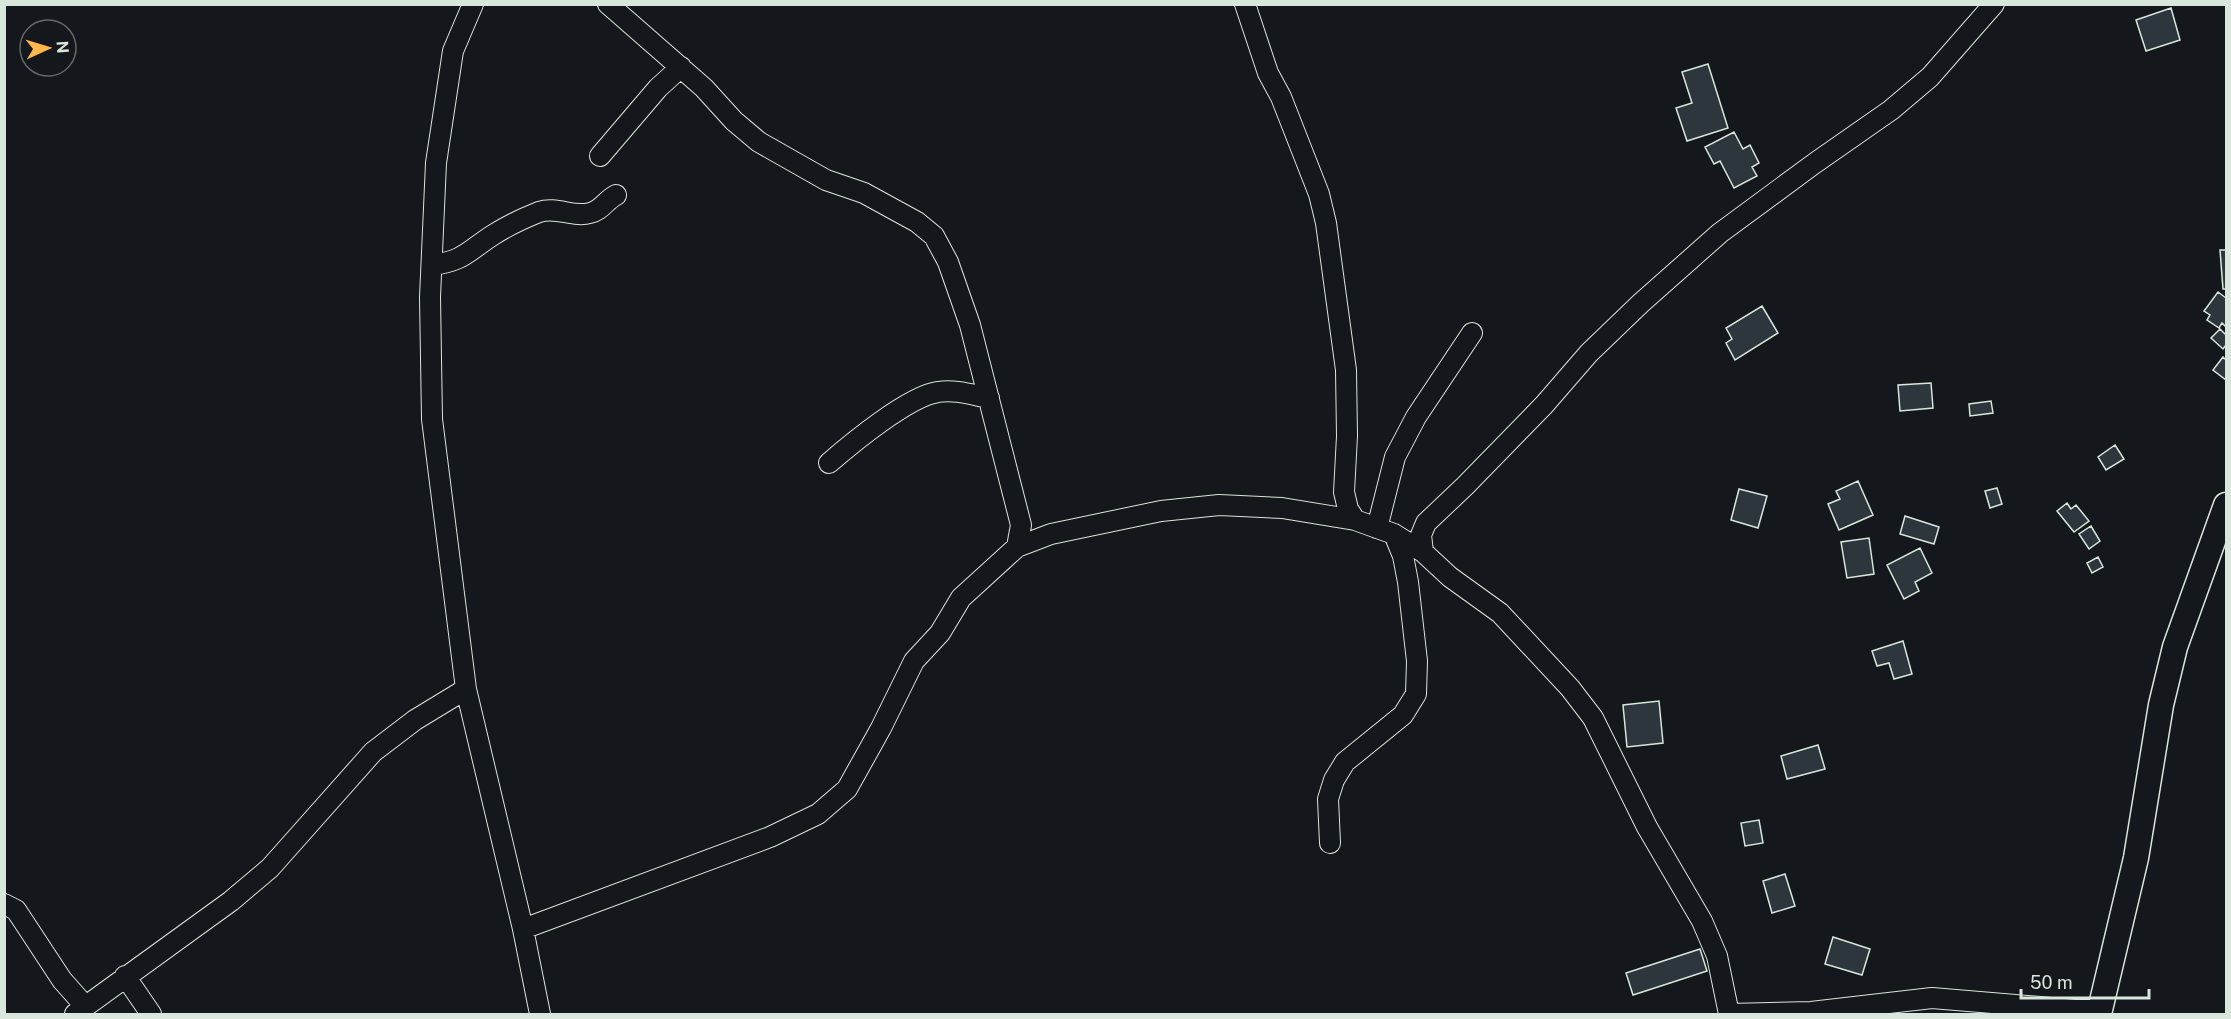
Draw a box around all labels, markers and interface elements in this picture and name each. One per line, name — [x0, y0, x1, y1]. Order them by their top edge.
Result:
north arrow — [18, 18, 78, 78]
text: N — [53, 40, 72, 54]
scale bar — [2021, 962, 2148, 1000]
text: 50 m — [2030, 972, 2073, 993]

